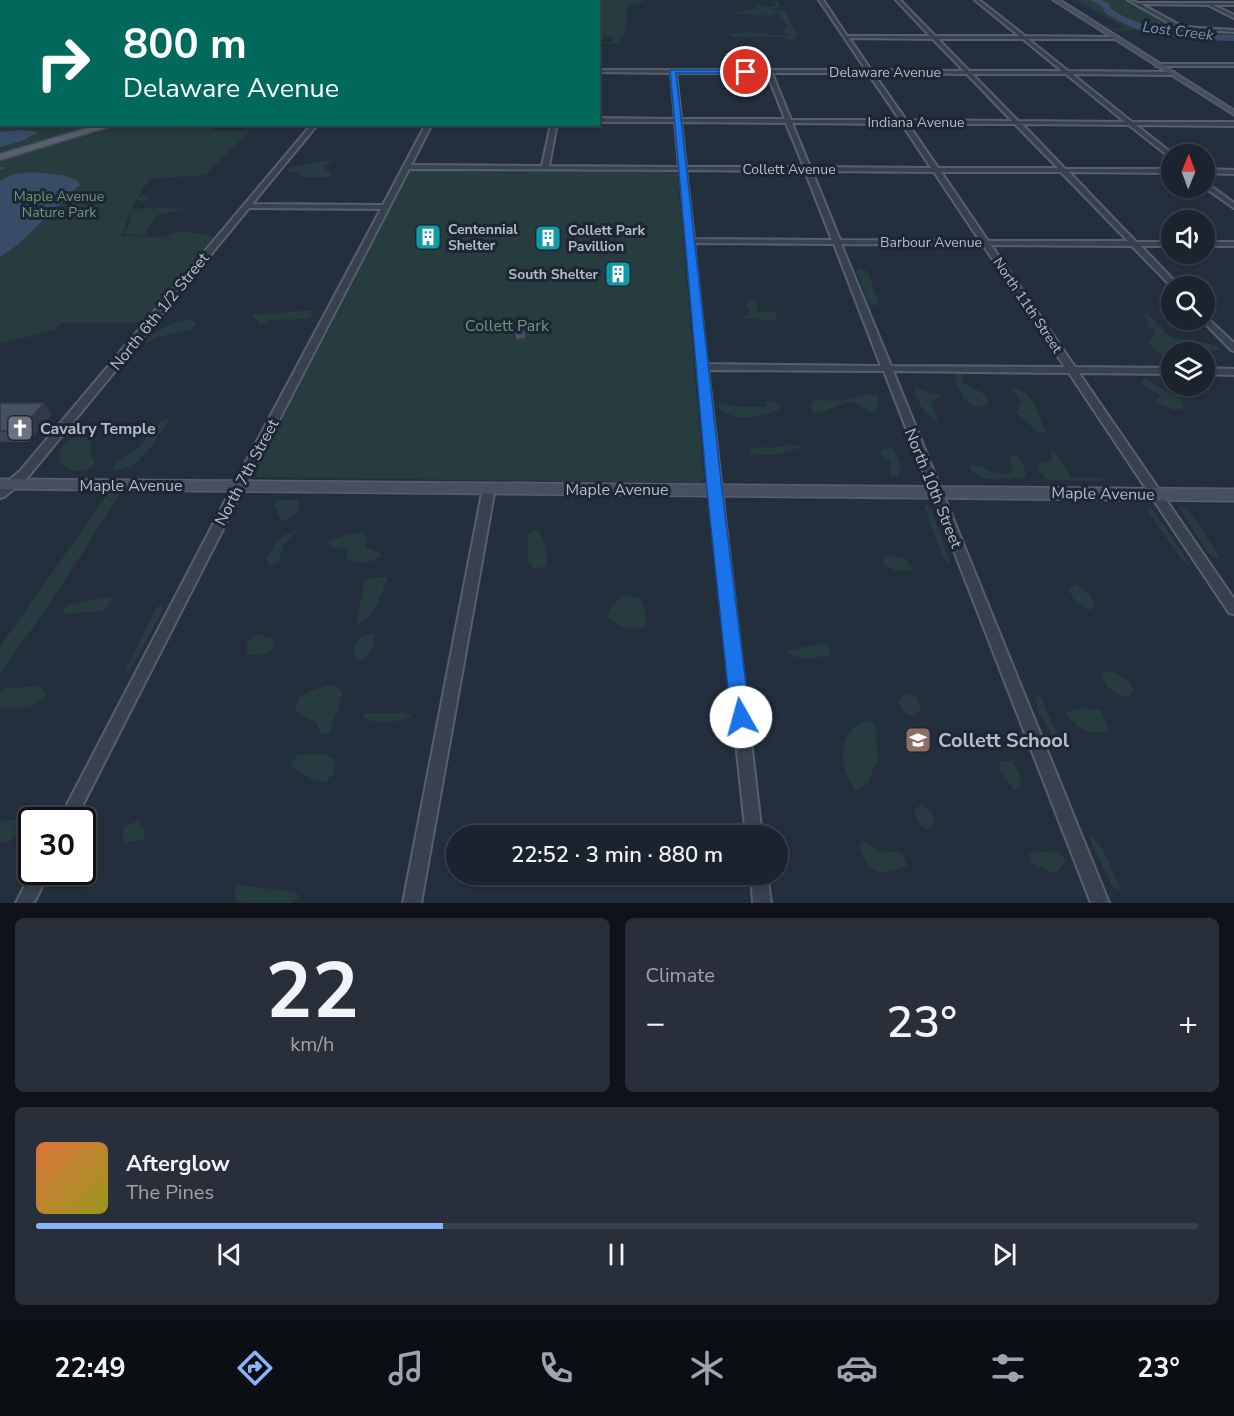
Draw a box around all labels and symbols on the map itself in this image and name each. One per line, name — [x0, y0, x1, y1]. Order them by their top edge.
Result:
water label: Lost Creek — [1141, 17, 1215, 45]
pin — [720, 46, 771, 97]
street label: Delaware Avenue — [829, 63, 941, 82]
street label: Indiana Avenue — [868, 113, 964, 132]
north arrow — [1161, 144, 1215, 198]
street label: Collett Avenue — [742, 160, 836, 179]
park label: Maple Avenue Nature Park — [14, 187, 104, 222]
place label: Centennial Shelter — [448, 220, 518, 255]
place label: Collett Park Pavillion — [568, 221, 646, 256]
building icon: Centennial Shelter — [413, 222, 443, 252]
building icon: Collett Park Pavillion — [533, 223, 563, 253]
street label: Barbour Avenue — [880, 233, 982, 252]
street label: North 6th 1/2 Street — [105, 248, 214, 375]
street label: North 11th Street — [989, 254, 1067, 357]
building icon: South Shelter — [603, 259, 633, 289]
place label: South Shelter — [508, 265, 598, 284]
park label: Collett Park — [465, 315, 550, 337]
church icon: Cavalry Temple — [5, 413, 35, 443]
street label: North 7th Street — [210, 415, 284, 530]
place label: Cavalry Temple — [40, 418, 156, 440]
street label: North 10th Street — [899, 425, 967, 552]
street label: Maple Avenue — [79, 475, 183, 497]
street label: Maple Avenue — [565, 479, 669, 501]
street label: Maple Avenue — [1051, 482, 1155, 506]
position arrow — [709, 685, 773, 749]
school or university icon: Collett School — [903, 725, 933, 755]
place label: Collett School — [938, 727, 1070, 754]
speed limit sign: 30 — [18, 807, 96, 885]

